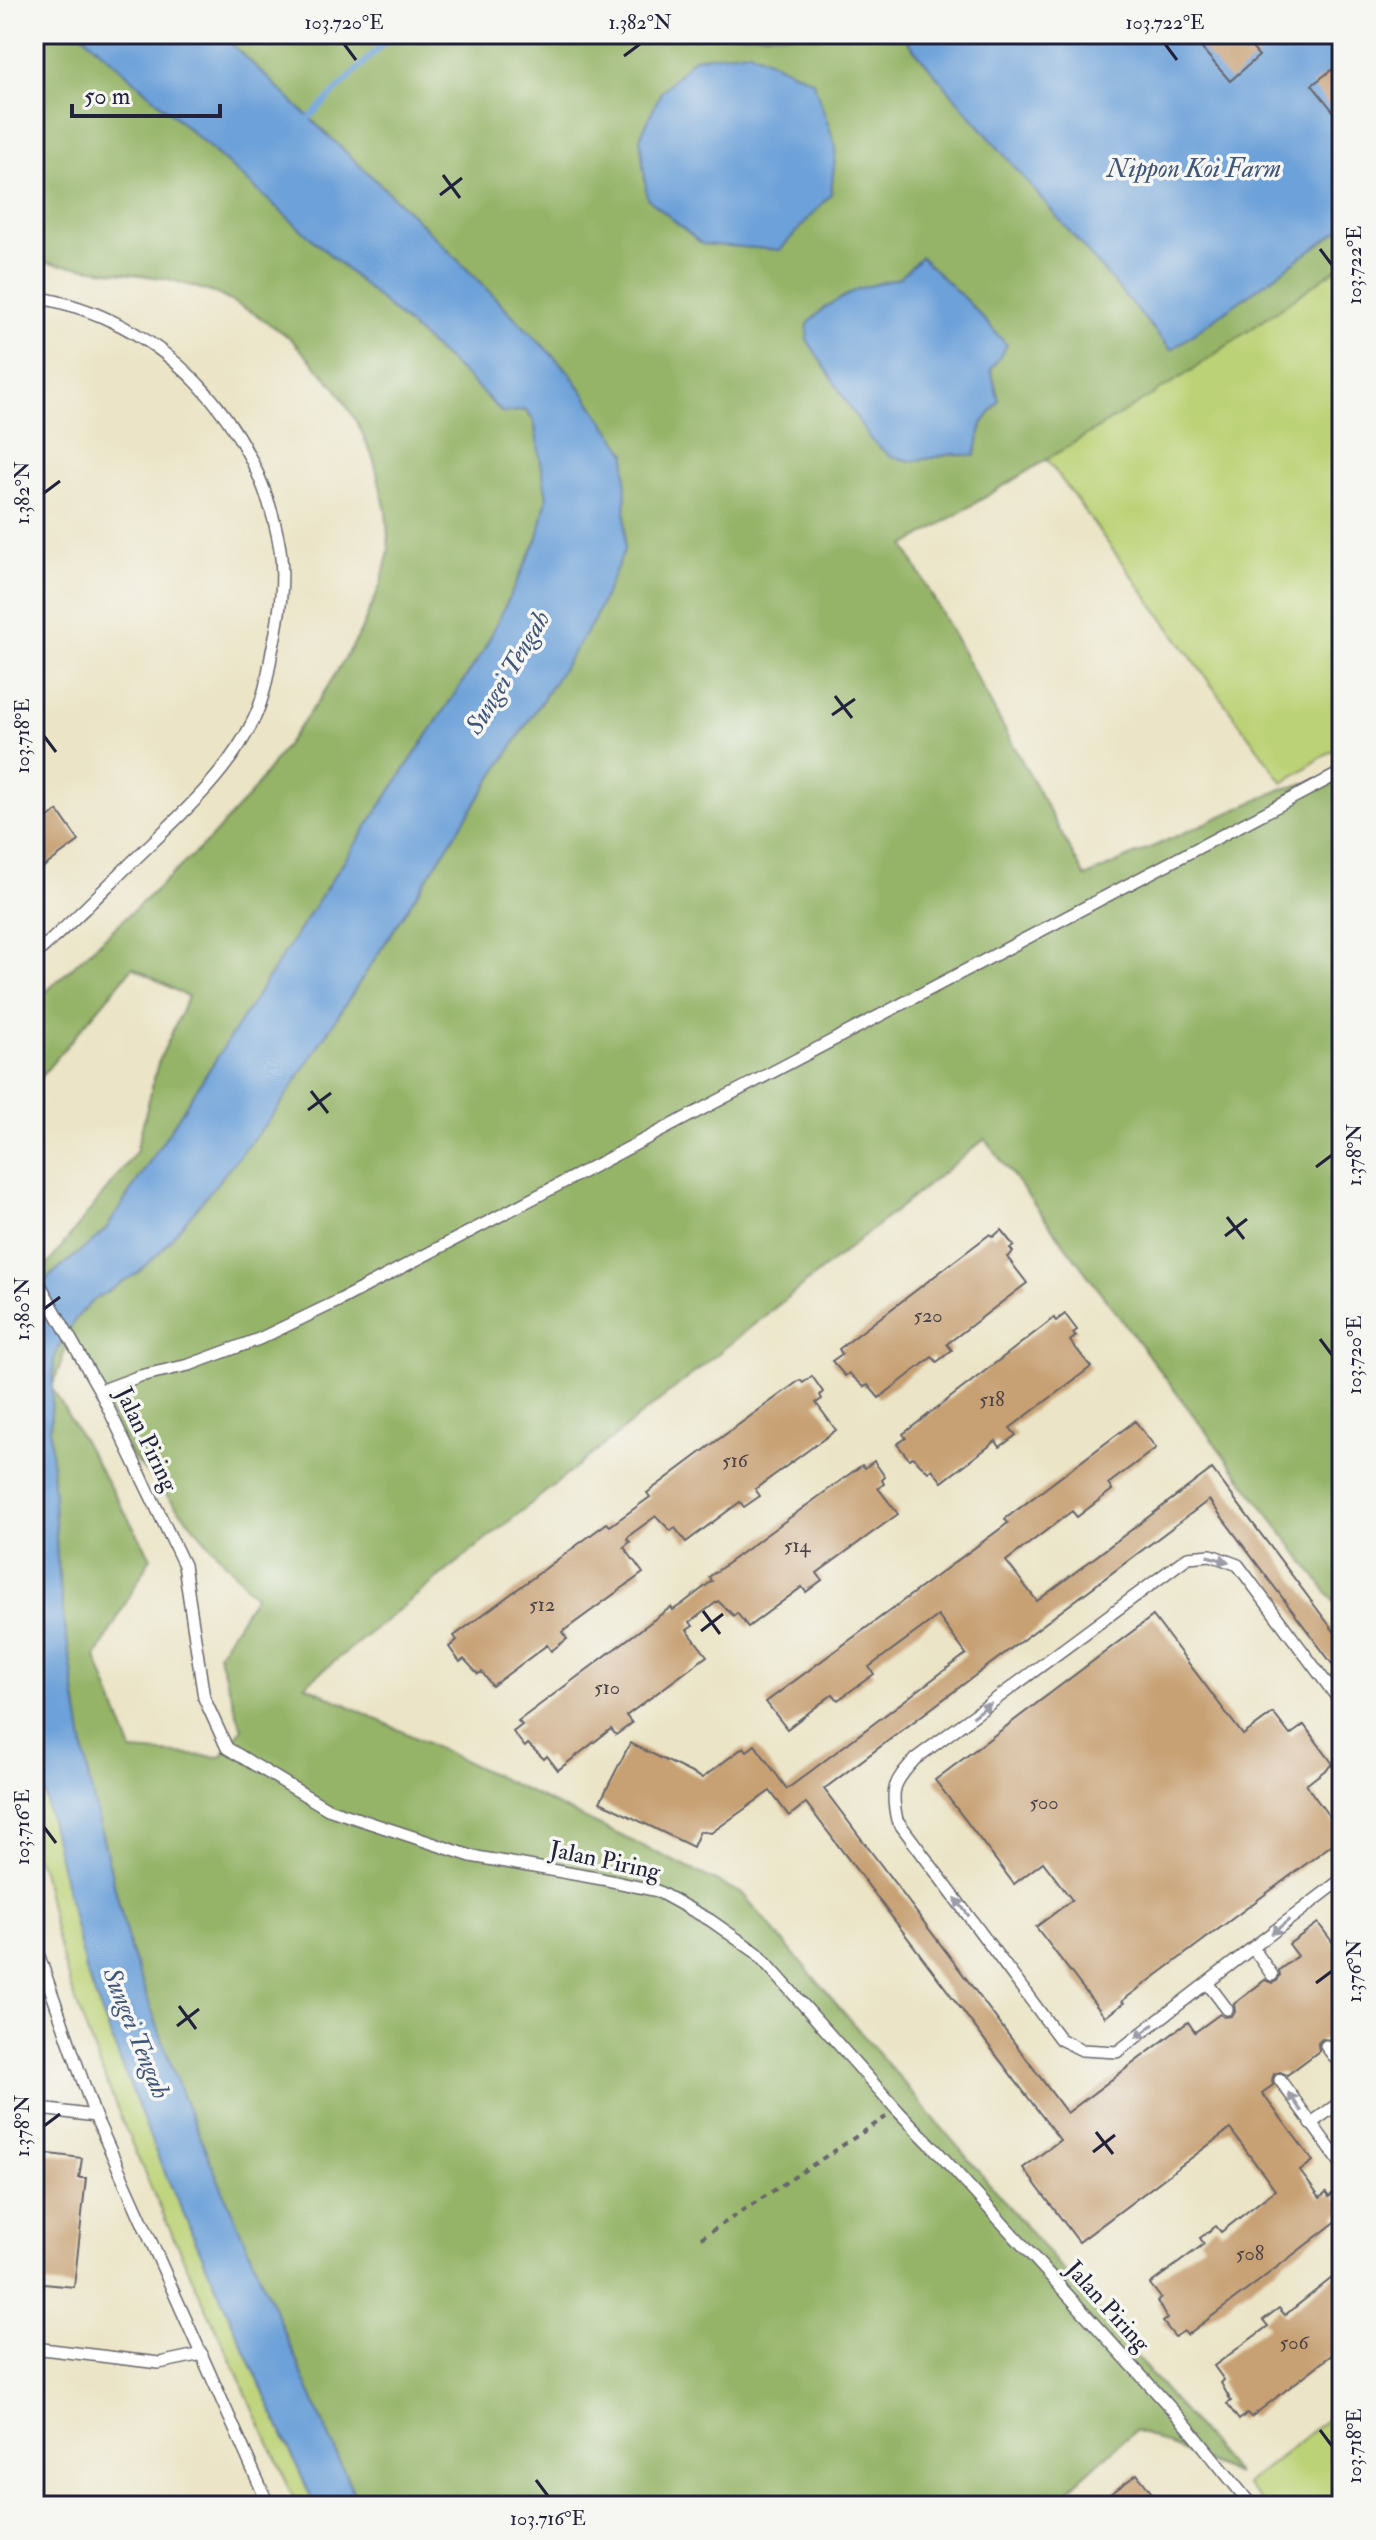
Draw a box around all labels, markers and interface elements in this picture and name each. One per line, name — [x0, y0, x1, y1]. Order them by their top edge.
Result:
text: 103.720°E — [304, 10, 384, 35]
text: 1.382°N — [608, 10, 672, 35]
text: 103.722°E — [1126, 10, 1204, 35]
scale bar — [72, 68, 220, 118]
text: 50 m — [84, 81, 131, 112]
water label: Nippon Koi Farm — [1105, 153, 1281, 185]
text: 103.722°E — [1342, 226, 1367, 304]
text: 1.382°N — [10, 461, 35, 525]
water label: Sungei Tengah — [458, 605, 557, 741]
text: 103.718°E — [10, 698, 35, 774]
text: 1.378°N — [1342, 1124, 1367, 1186]
text: 1.380°N — [10, 1277, 35, 1341]
house number: 520 — [913, 1303, 943, 1328]
text: 103.720°E — [1342, 1315, 1367, 1395]
street label: Jalan Piring — [108, 1381, 186, 1498]
house number: 518 — [979, 1387, 1005, 1412]
house number: 516 — [722, 1448, 749, 1473]
house number: 514 — [784, 1533, 812, 1558]
one-way arrow — [1206, 1553, 1231, 1565]
house number: 512 — [529, 1592, 555, 1617]
house number: 510 — [594, 1675, 620, 1700]
one-way arrow — [971, 1702, 993, 1718]
text: 103.716°E — [10, 1789, 35, 1865]
house number: 500 — [1029, 1790, 1059, 1815]
street label: Jalan Piring — [546, 1833, 664, 1888]
one-way arrow — [954, 1896, 970, 1917]
one-way arrow — [1270, 1918, 1290, 1934]
text: 1.376°N — [1342, 1939, 1367, 2002]
water label: Sungei Tengah — [95, 1962, 177, 2104]
one-way arrow — [1135, 2022, 1156, 2038]
one-way arrow — [1287, 2091, 1303, 2113]
text: 1.378°N — [10, 2095, 35, 2157]
house number: 508 — [1236, 2241, 1264, 2266]
street label: Jalan Piring — [1058, 2253, 1158, 2359]
house number: 506 — [1280, 2330, 1309, 2355]
text: 103.718°E — [1342, 2408, 1367, 2484]
text: 103.716°E — [510, 2506, 586, 2531]

